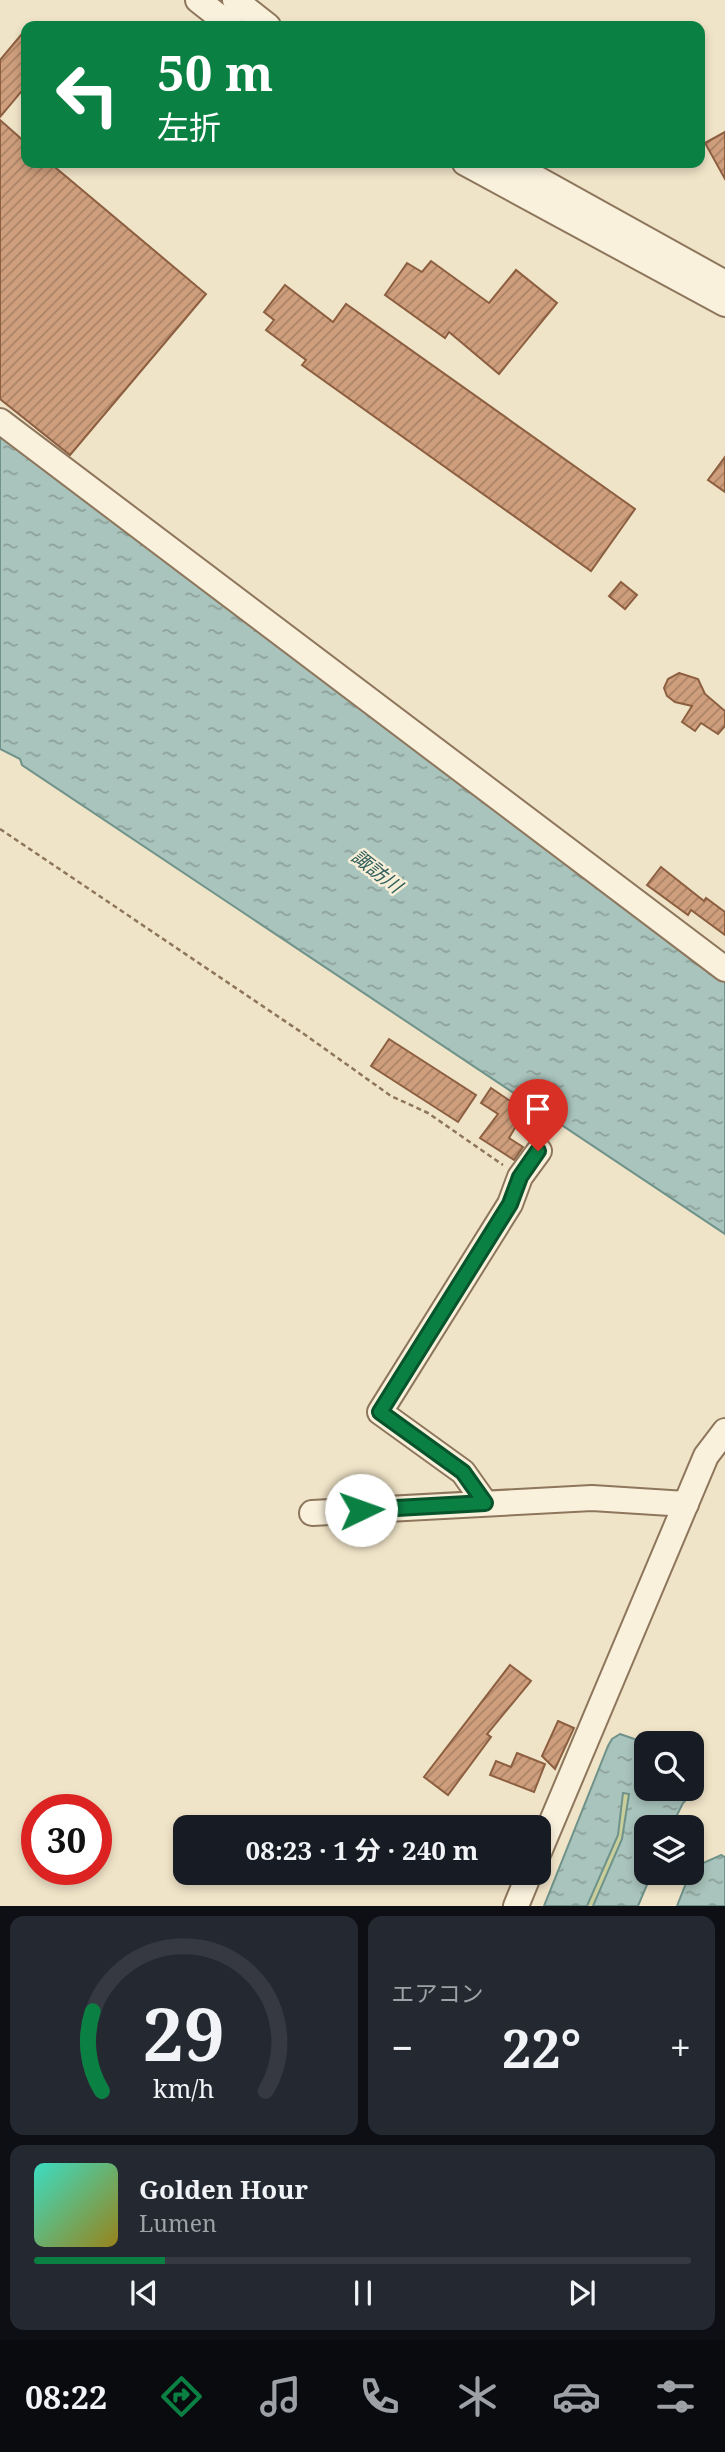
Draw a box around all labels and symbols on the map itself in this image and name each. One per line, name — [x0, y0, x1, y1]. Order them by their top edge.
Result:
water label: 諏訪川 — [347, 843, 409, 900]
pin — [508, 1079, 568, 1151]
position arrow — [324, 1473, 398, 1547]
speed limit sign: 30 — [21, 1794, 112, 1885]

